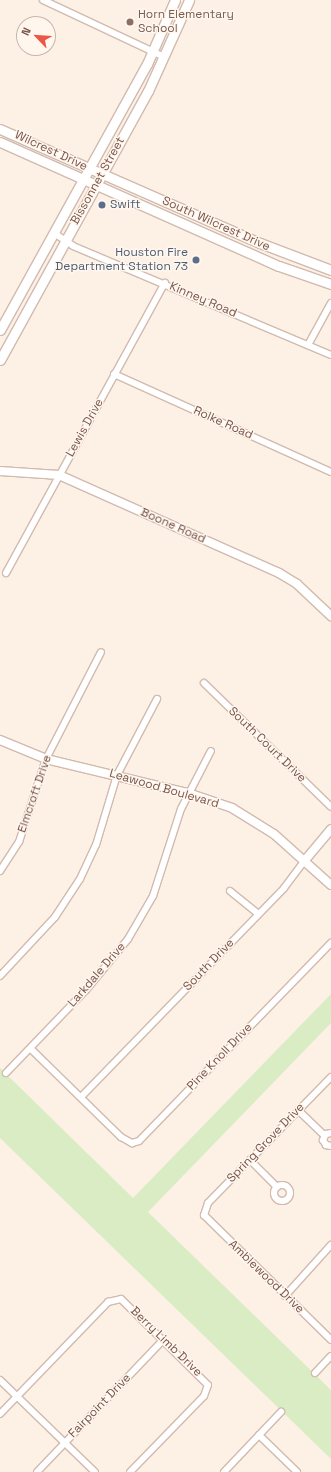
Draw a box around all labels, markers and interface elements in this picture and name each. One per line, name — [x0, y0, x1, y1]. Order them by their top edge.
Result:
place label: Horn Elementary School — [138, 8, 234, 36]
north arrow — [16, 16, 56, 56]
marker: Horn Elementary School — [125, 17, 135, 27]
text: N — [18, 25, 34, 38]
street label: Wilcrest Drive — [12, 128, 90, 174]
street label: Bissonnet Street — [68, 135, 128, 227]
street label: South Wilcrest Drive — [160, 194, 272, 254]
place label: Swift — [110, 198, 141, 212]
marker: Swift — [97, 200, 107, 210]
place label: Houston Fire Department Station 73 — [55, 246, 188, 274]
marker: Houston Fire Department Station 73 — [191, 255, 201, 265]
street label: Kinney Road — [167, 279, 239, 321]
street label: Lewis Drive — [63, 396, 107, 460]
street label: Rolke Road — [191, 403, 255, 443]
street label: Boone Road — [138, 505, 208, 547]
street label: South Court Drive — [225, 704, 309, 786]
street label: Elmcroft Drive — [15, 753, 55, 835]
street label: Leawood Boulevard — [108, 766, 220, 812]
street label: South Drive — [181, 936, 237, 994]
street label: Larkdale Drive — [65, 940, 129, 1010]
street label: Pine Knoll Drive — [184, 1021, 256, 1093]
street label: Spring Grove Drive — [224, 1100, 308, 1186]
street label: Amblewood Drive — [225, 1237, 307, 1317]
street label: Berry Limb Drive — [127, 1304, 205, 1380]
street label: Fairpoint Drive — [66, 1371, 134, 1441]

